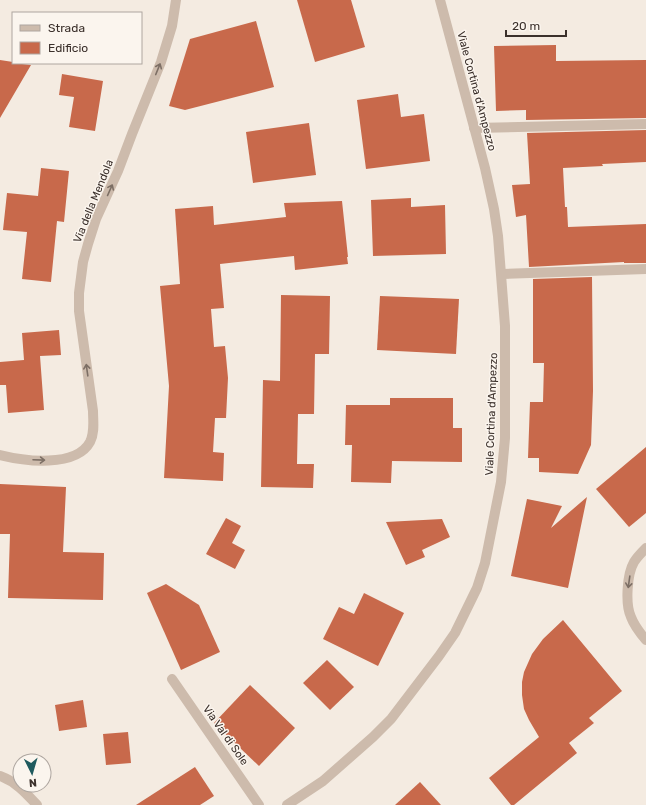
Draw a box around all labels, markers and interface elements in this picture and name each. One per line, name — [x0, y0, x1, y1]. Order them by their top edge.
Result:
legend — [12, 12, 142, 64]
scale bar — [506, 12, 566, 38]
text: 20 m — [512, 19, 540, 33]
text: Strada — [48, 21, 85, 35]
street label: Viale Cortina d'Ampezzo — [454, 30, 499, 152]
text: Edificio — [48, 41, 88, 55]
one-way arrow — [155, 64, 163, 76]
street label: Via della Mendola — [71, 158, 116, 245]
one-way arrow — [106, 184, 114, 196]
street label: Viale Cortina d'Ampezzo — [483, 352, 500, 476]
one-way arrow — [83, 364, 91, 377]
one-way arrow — [32, 456, 45, 464]
one-way arrow — [625, 575, 633, 588]
street label: Via Val di Sole — [200, 703, 251, 768]
north arrow — [12, 753, 52, 793]
text: N — [28, 776, 37, 789]

